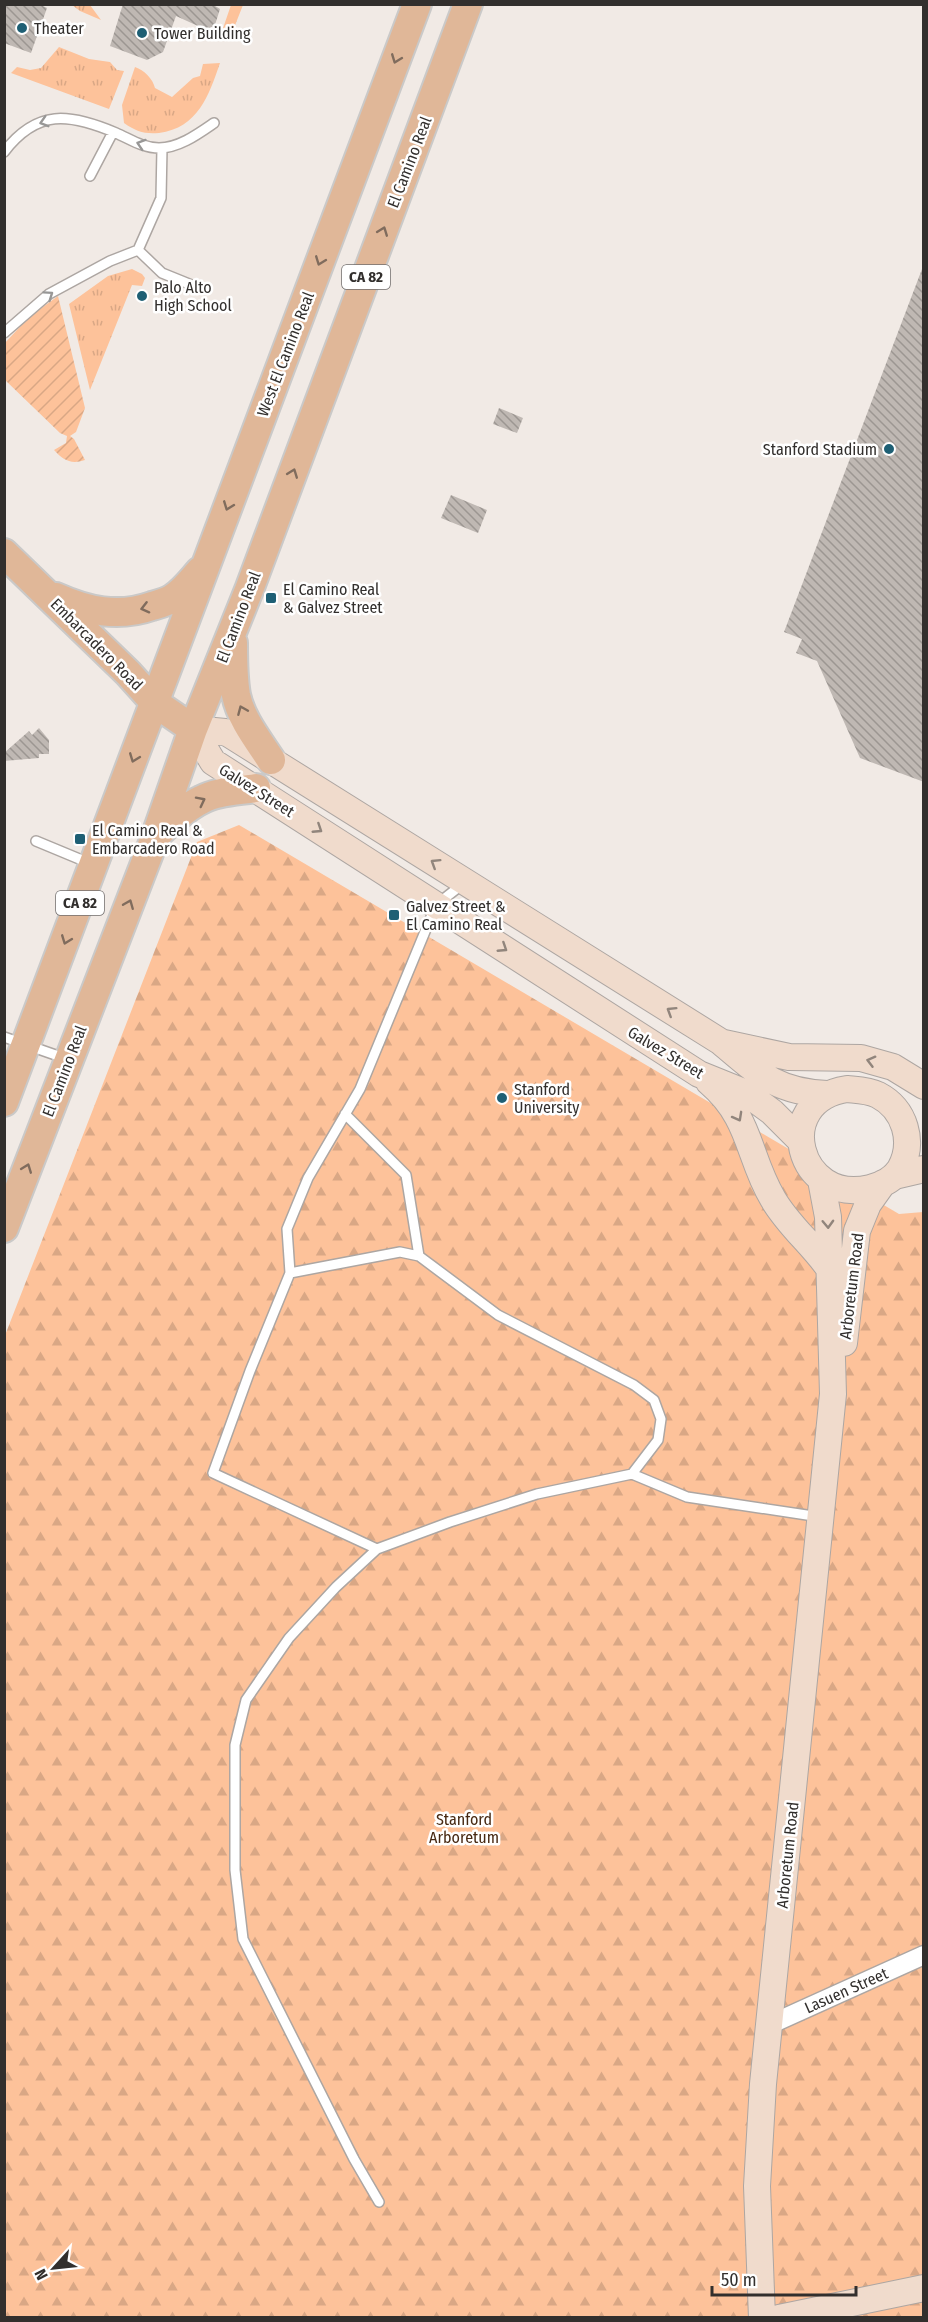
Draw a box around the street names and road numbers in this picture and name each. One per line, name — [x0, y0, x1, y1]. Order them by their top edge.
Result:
street label: El Camino Real — [383, 114, 436, 211]
road number: CA 82 — [342, 265, 390, 289]
street label: West El Camino Real — [253, 289, 318, 419]
street label: El Camino Real — [212, 569, 265, 666]
street label: Embarcadero Road — [47, 594, 147, 694]
street label: Galvez Street — [216, 760, 299, 821]
road number: CA 82 — [56, 891, 104, 915]
street label: Galvez Street — [624, 1022, 708, 1083]
street label: El Camino Real — [38, 1023, 91, 1120]
street label: Arboretum Road — [836, 1232, 867, 1340]
street label: Arboretum Road — [772, 1801, 803, 1909]
street label: Lasuen Street — [802, 1963, 892, 2017]

